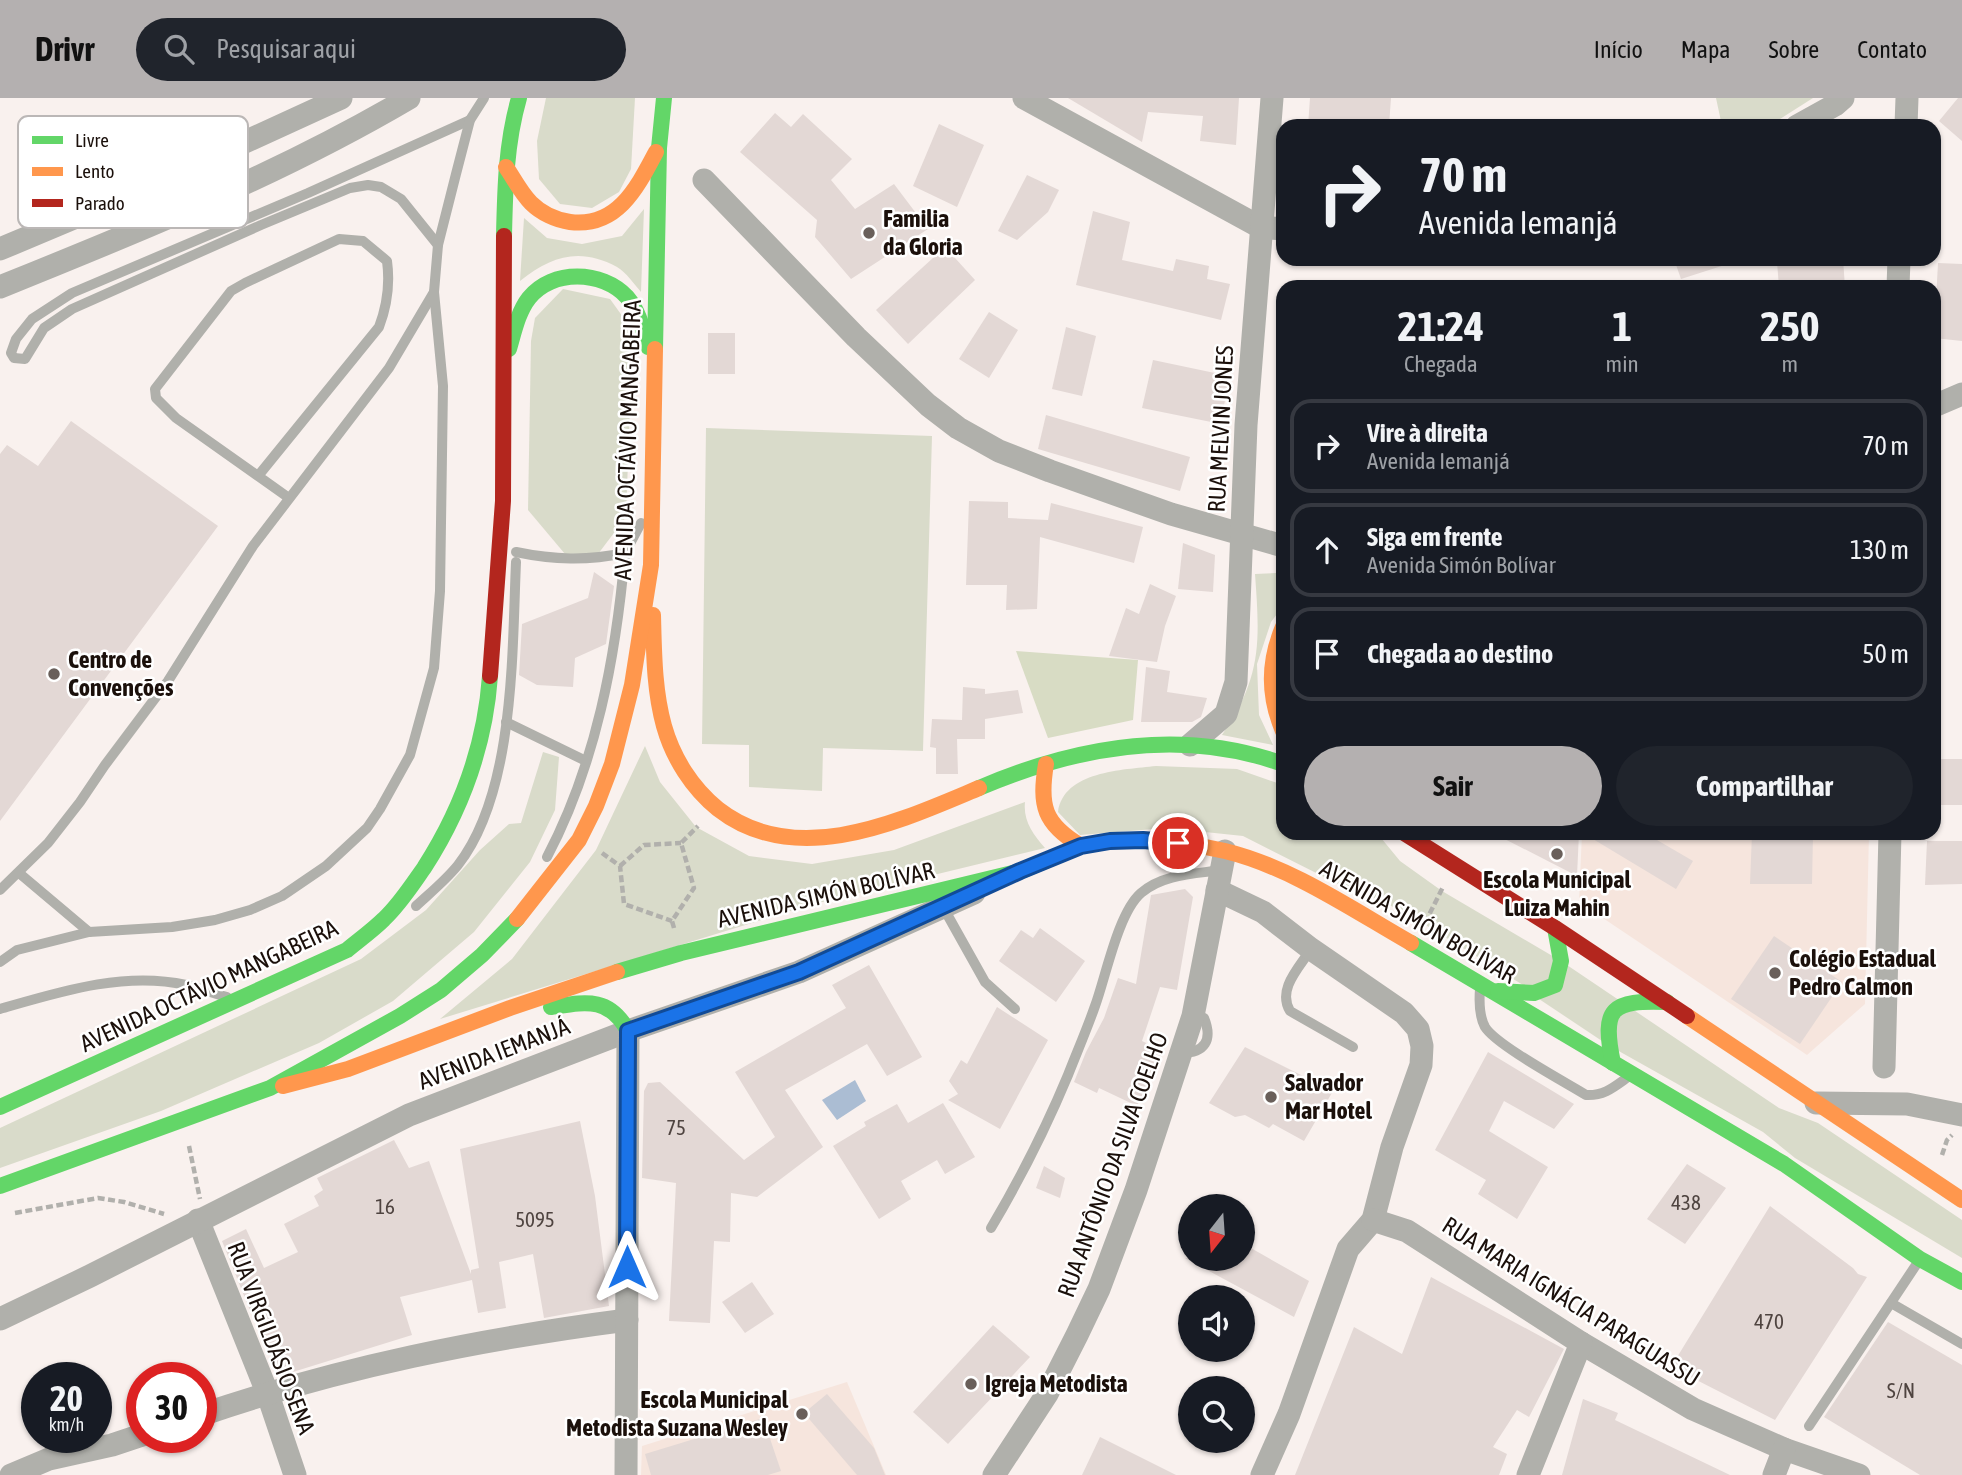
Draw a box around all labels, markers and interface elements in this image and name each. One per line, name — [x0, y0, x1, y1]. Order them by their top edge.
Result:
search box — [136, 18, 626, 81]
text: Drivr — [35, 30, 94, 68]
icon: search — [160, 30, 198, 68]
text: Pesquisar aqui — [216, 34, 356, 64]
text: Início — [1594, 36, 1643, 63]
text: Mapa — [1681, 36, 1731, 63]
text: Sobre — [1769, 36, 1819, 63]
text: Contato — [1857, 36, 1927, 63]
legend — [18, 116, 248, 228]
text: Livre — [75, 129, 109, 151]
text: 70 m — [1419, 146, 1507, 202]
icon: right — [1304, 147, 1395, 238]
text: Lento — [75, 160, 114, 182]
text: Parado — [75, 192, 125, 214]
text: Avenida Iemanjá — [1419, 204, 1618, 241]
place label: Familia da Gloria — [883, 205, 963, 260]
marker: Familia da Gloria — [861, 225, 877, 241]
street label: AVENIDA OCTÁVIO MANGABEIRA — [609, 299, 646, 581]
text: 21:24 — [1398, 302, 1484, 350]
text: 1 — [1612, 302, 1632, 350]
text: 250 — [1760, 302, 1819, 350]
street label: RUA MELVIN JONES — [1203, 345, 1238, 513]
text: Chegada — [1404, 351, 1478, 377]
text: min — [1606, 351, 1639, 377]
text: m — [1782, 351, 1798, 377]
text: Vire à direita — [1367, 418, 1488, 448]
icon: right — [1308, 427, 1346, 465]
text: 70 m — [1862, 431, 1909, 461]
text: Avenida Iemanjá — [1367, 448, 1510, 474]
text: Siga em frente — [1367, 522, 1503, 552]
icon: ahead — [1308, 531, 1346, 569]
text: 130 m — [1850, 535, 1909, 565]
text: Avenida Simón Bolívar — [1367, 552, 1556, 578]
icon: arrive — [1308, 635, 1346, 673]
text: Chegada ao destino — [1367, 639, 1553, 669]
text: 50 m — [1862, 639, 1909, 669]
place label: Centro de Convenções — [68, 646, 174, 701]
marker: Centro de Convenções — [46, 666, 62, 682]
button: Sair — [1304, 746, 1602, 826]
button: Compartilhar — [1616, 746, 1913, 826]
pin — [1148, 813, 1208, 873]
icon: arrive — [1159, 824, 1197, 862]
marker: Escola Municipal Luiza Mahin — [1549, 846, 1565, 862]
street label: AVENIDA SIMÓN BOLÍVAR — [1316, 854, 1521, 989]
street label: AVENIDA SIMÓN BOLÍVAR — [715, 856, 937, 933]
place label: Escola Municipal Luiza Mahin — [1483, 866, 1632, 921]
street label: AVENIDA OCTÁVIO MANGABEIRA — [76, 914, 342, 1057]
place label: Colégio Estadual Pedro Calmon — [1789, 945, 1936, 1000]
marker: Colégio Estadual Pedro Calmon — [1767, 965, 1783, 981]
street label: AVENIDA IEMANJÁ — [414, 1012, 573, 1095]
street label: RUA ANTÔNIO DA SILVA COELHO — [1052, 1029, 1173, 1301]
place label: Salvador Mar Hotel — [1285, 1069, 1372, 1124]
marker: Salvador Mar Hotel — [1263, 1089, 1279, 1105]
house number: 75 — [666, 1115, 686, 1139]
house number: 438 — [1671, 1190, 1701, 1214]
house number: 16 — [375, 1194, 395, 1218]
north arrow — [1178, 1194, 1255, 1270]
map controls — [1178, 1194, 1255, 1453]
house number: 5095 — [515, 1207, 555, 1231]
street label: RUA MARIA IGNÁCIA PARAGUASSU — [1438, 1211, 1705, 1392]
position arrow — [590, 1230, 664, 1304]
street label: RUA VIRGILDÁSIO SENA — [222, 1238, 321, 1438]
button: sound — [1178, 1285, 1255, 1362]
house number: 470 — [1754, 1309, 1784, 1333]
speed limit sign: 30 — [126, 1362, 217, 1453]
place label: Igreja Metodista — [985, 1370, 1128, 1397]
marker: Igreja Metodista — [963, 1376, 979, 1392]
button: search — [1178, 1376, 1255, 1453]
text: 20 — [50, 1378, 83, 1418]
house number: S/N — [1887, 1378, 1915, 1402]
place label: Escola Municipal Metodista Suzana Wesley — [566, 1386, 789, 1441]
marker: Escola Municipal Metodista Suzana Wesley — [794, 1406, 810, 1422]
text: km/h — [49, 1414, 84, 1435]

